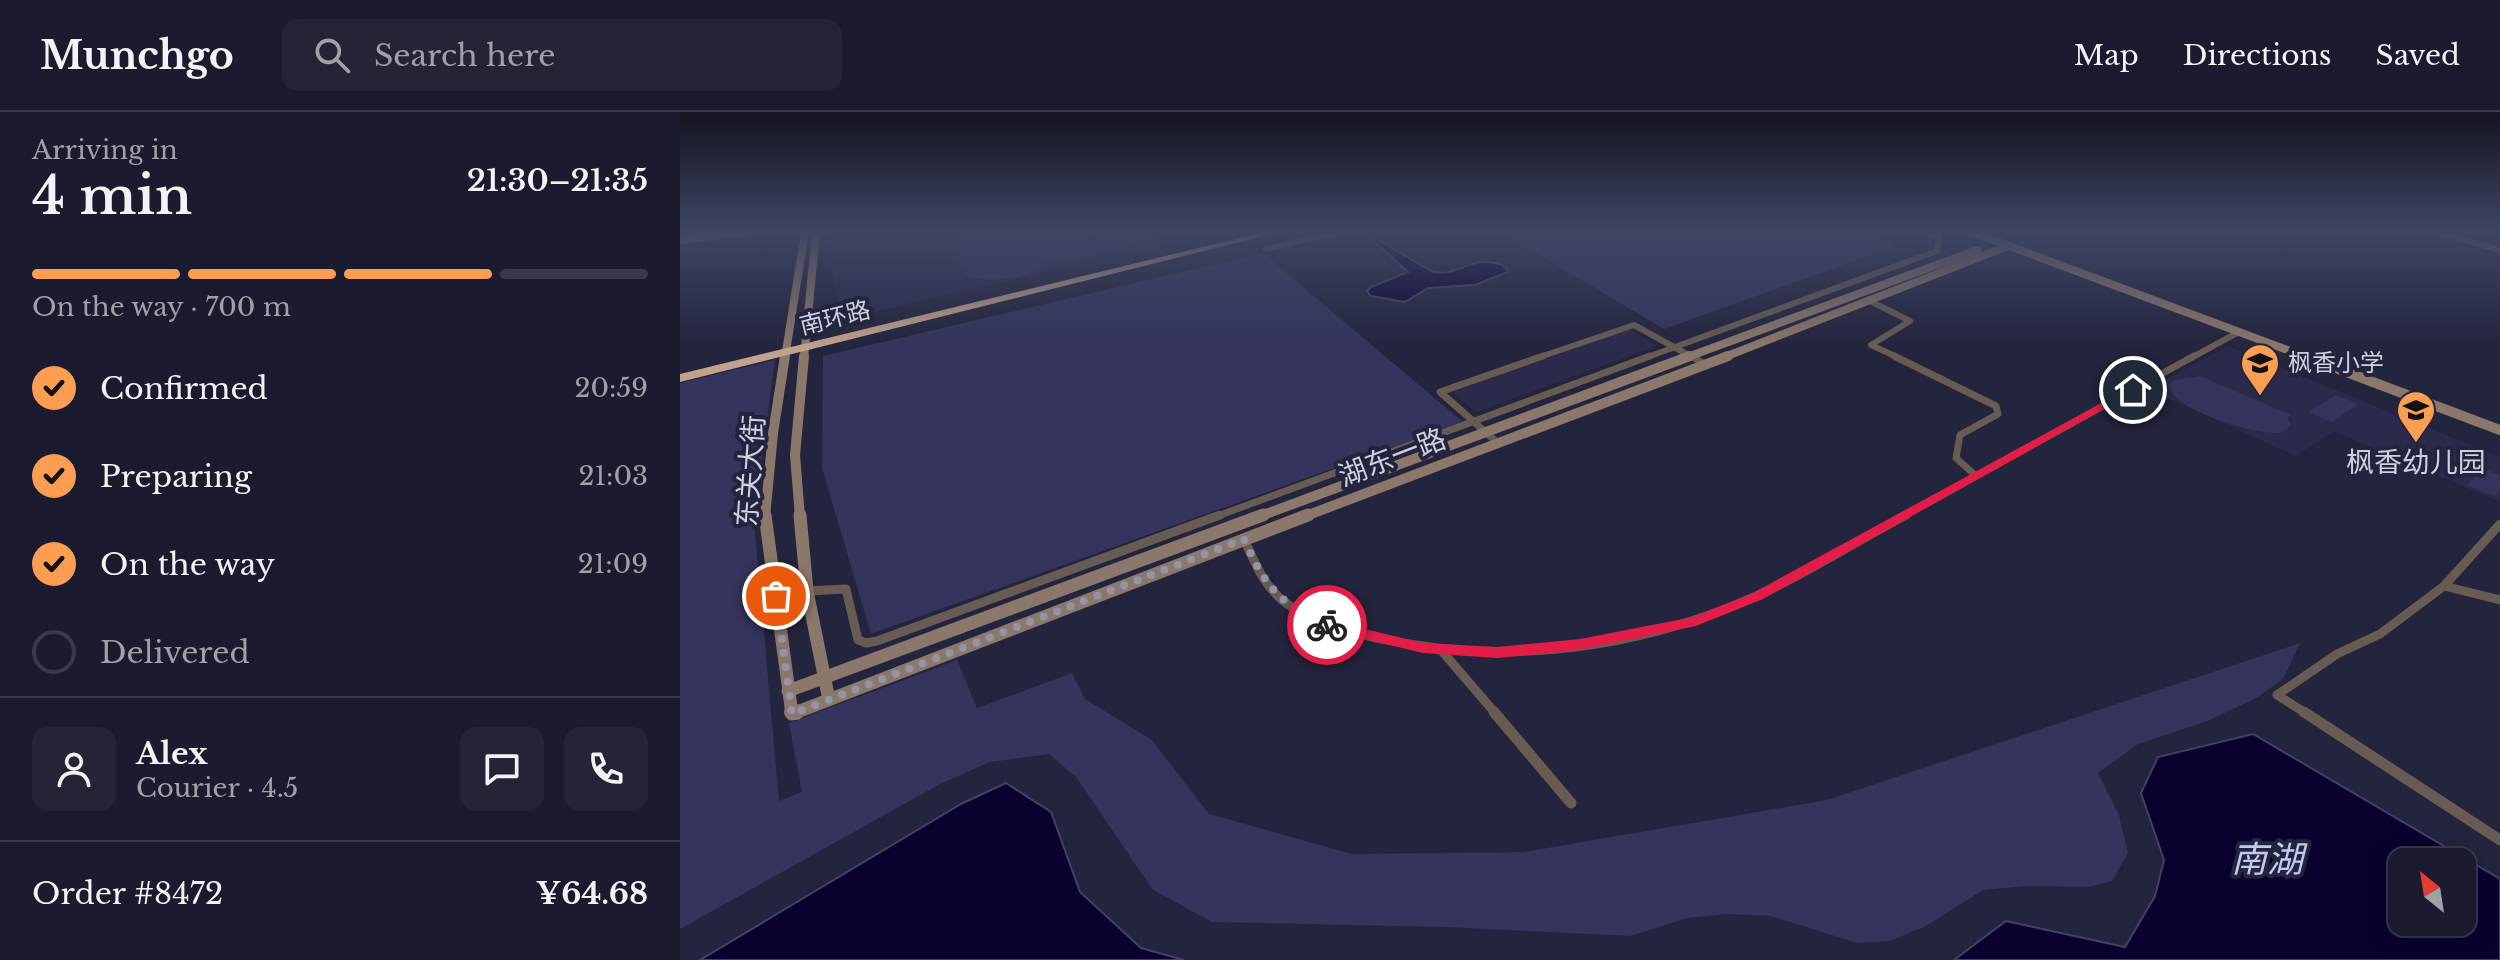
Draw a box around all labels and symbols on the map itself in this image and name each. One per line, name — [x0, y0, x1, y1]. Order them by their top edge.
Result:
street label: 南环路 — [796, 295, 873, 340]
school or university icon: 枫香小学 — [2239, 342, 2281, 397]
place label: 枫香小学 — [2288, 348, 2384, 377]
pin — [2099, 356, 2167, 424]
school or university icon: 枫香幼儿园 — [2395, 389, 2437, 444]
street label: 东关大街 — [729, 414, 772, 528]
street label: 湖东一路 — [1334, 421, 1451, 494]
place label: 枫香幼儿园 — [2346, 445, 2486, 480]
pin — [742, 562, 810, 630]
courier — [1287, 585, 1367, 665]
water label: 南湖 — [2231, 837, 2308, 882]
north arrow — [2388, 848, 2476, 936]

